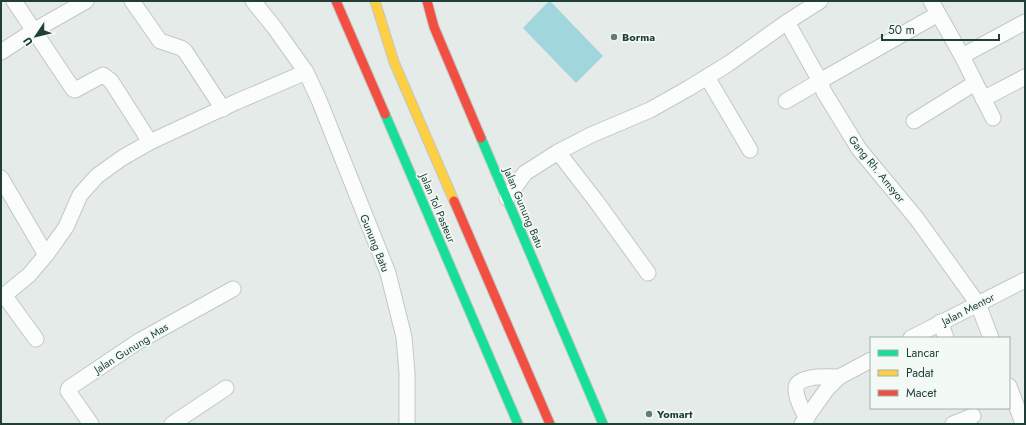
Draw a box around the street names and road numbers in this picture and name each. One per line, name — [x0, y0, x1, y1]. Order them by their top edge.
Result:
street label: Gang Rh. Amsyor — [845, 132, 909, 206]
street label: Jalan Gunung Batu — [499, 164, 548, 251]
street label: Jalan Tol Pasteur — [415, 169, 460, 245]
street label: Gunung Batu — [356, 212, 394, 274]
street label: Jalan Mentor — [937, 289, 997, 330]
street label: Jalan Gunung Mas — [89, 318, 172, 378]

